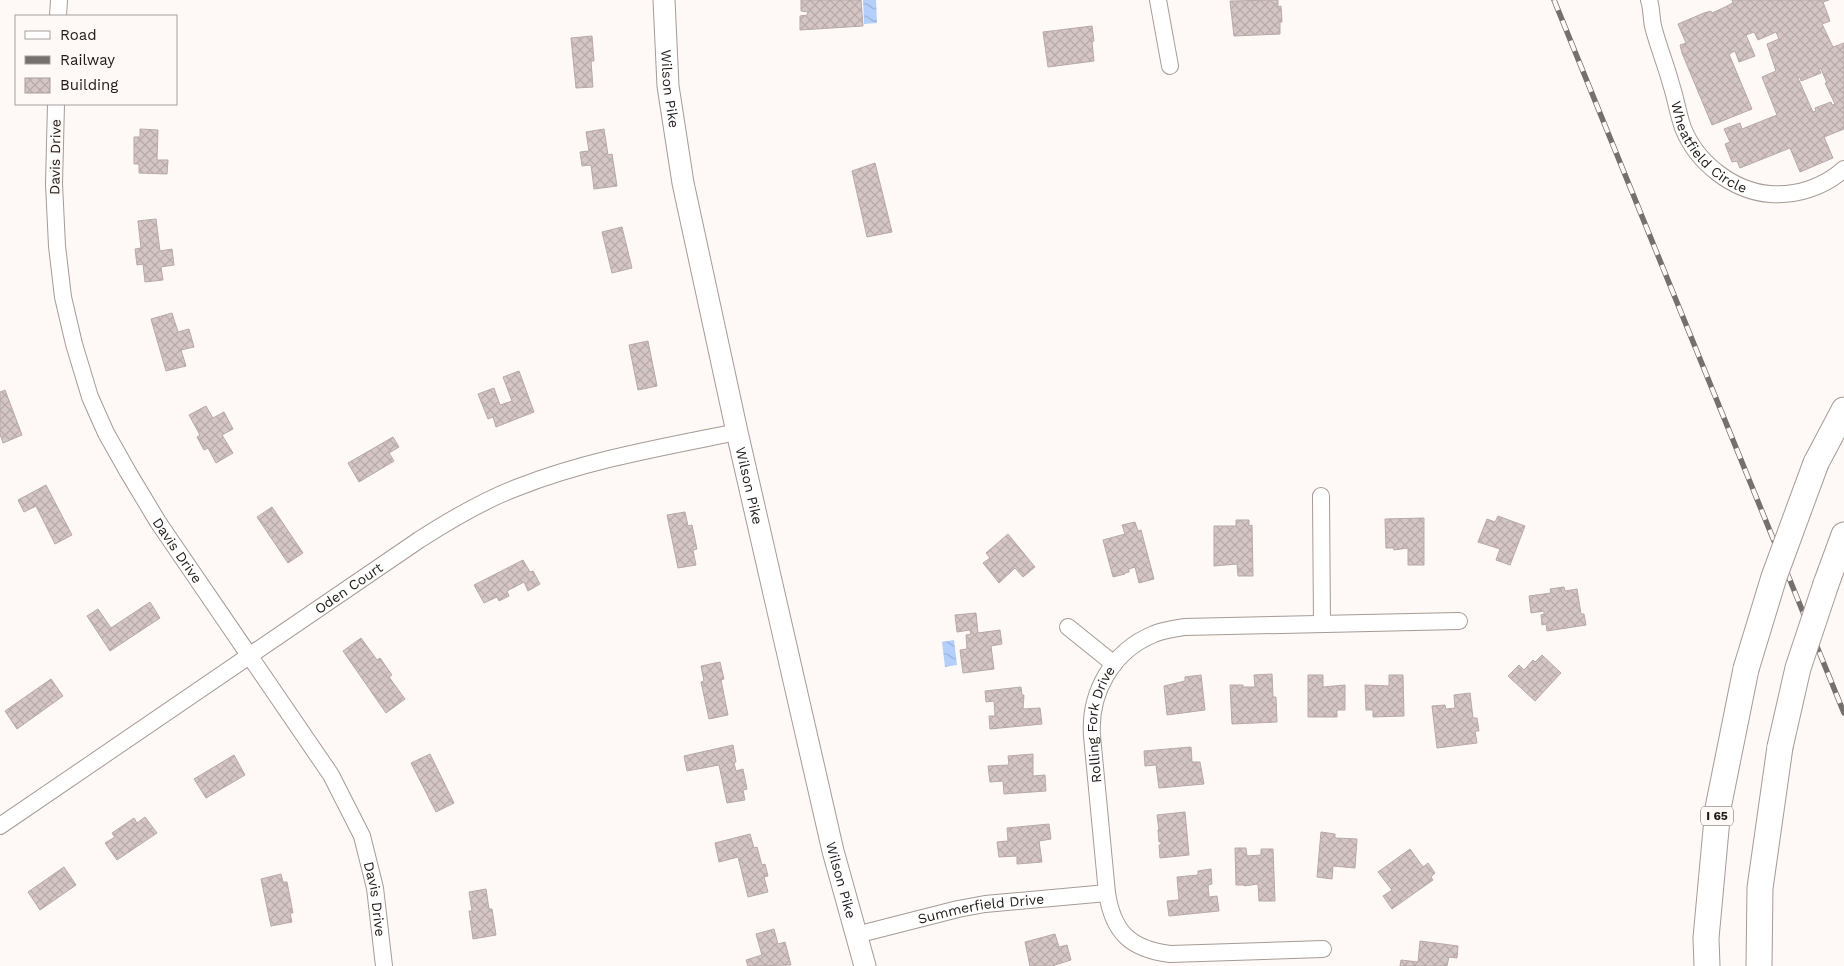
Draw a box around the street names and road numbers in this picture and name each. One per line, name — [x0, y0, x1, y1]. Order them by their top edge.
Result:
street label: Wilson Pike — [658, 49, 682, 129]
street label: Wheatfield Circle — [1668, 100, 1749, 196]
street label: Davis Drive — [46, 119, 64, 195]
street label: Wilson Pike — [733, 445, 766, 526]
street label: Davis Drive — [149, 515, 205, 586]
street label: Oden Court — [312, 559, 386, 617]
street label: Rolling Fork Drive — [1084, 663, 1118, 784]
road number: I 65 — [1701, 806, 1733, 826]
street label: Wilson Pike — [823, 840, 859, 920]
street label: Davis Drive — [361, 860, 389, 937]
street label: Summerfield Drive — [916, 891, 1045, 927]

